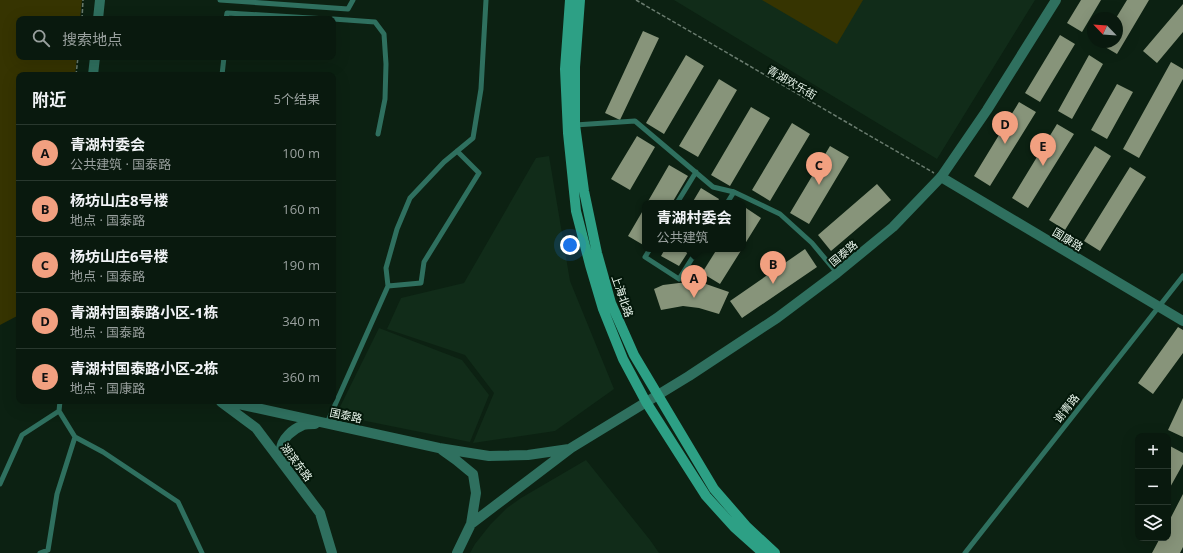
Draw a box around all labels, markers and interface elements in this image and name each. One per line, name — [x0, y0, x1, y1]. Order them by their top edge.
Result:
north arrow — [1087, 12, 1123, 48]
search box — [16, 16, 336, 60]
icon: search — [30, 27, 52, 49]
text: 搜索地点 — [62, 29, 122, 49]
street label: 青湖欢乐街 — [764, 62, 820, 102]
text: 附近 — [32, 88, 66, 111]
text: 5个结果 — [274, 90, 320, 108]
pin: D — [992, 111, 1018, 144]
pin: E — [1030, 133, 1056, 166]
text: 青湖村委会 — [70, 134, 145, 154]
text: A — [41, 144, 49, 162]
text: 100 m — [282, 144, 320, 162]
pin: C — [806, 152, 832, 185]
text: 公共建筑 · 国泰路 — [70, 155, 171, 173]
text: 杨坊山庄8号楼 — [70, 190, 169, 210]
text: B — [41, 200, 49, 218]
text: 160 m — [282, 200, 320, 218]
popup — [642, 200, 746, 252]
text: 青湖村委会 — [656, 207, 732, 227]
text: 地点 · 国泰路 — [70, 211, 145, 229]
street label: 国康路 — [1050, 224, 1086, 254]
text: 公共建筑 — [656, 228, 709, 246]
your location — [560, 235, 580, 255]
street label: 国泰路 — [826, 237, 860, 269]
text: 杨坊山庄6号楼 — [70, 246, 169, 266]
pin: B — [760, 251, 786, 284]
text: C — [41, 256, 49, 274]
text: 190 m — [282, 256, 320, 274]
pin: A — [681, 265, 707, 298]
text: 地点 · 国泰路 — [70, 267, 145, 285]
street label: 上海北路 — [609, 273, 637, 319]
text: 青湖村国泰路小区-1栋 — [70, 302, 218, 322]
text: D — [40, 312, 50, 330]
text: 340 m — [282, 312, 320, 330]
text: 地点 · 国泰路 — [70, 323, 145, 341]
text: 青湖村国泰路小区-2栋 — [70, 358, 218, 378]
text: E — [41, 368, 49, 386]
text: 360 m — [282, 368, 320, 386]
text: 地点 · 国康路 — [70, 379, 145, 397]
street label: 谢青路 — [1050, 390, 1082, 426]
street label: 国泰路 — [328, 404, 364, 426]
map controls — [1135, 433, 1171, 541]
button: + — [1135, 433, 1171, 469]
street label: 湖滨东路 — [278, 440, 316, 484]
button: − — [1135, 469, 1171, 505]
button: layers — [1135, 505, 1171, 541]

